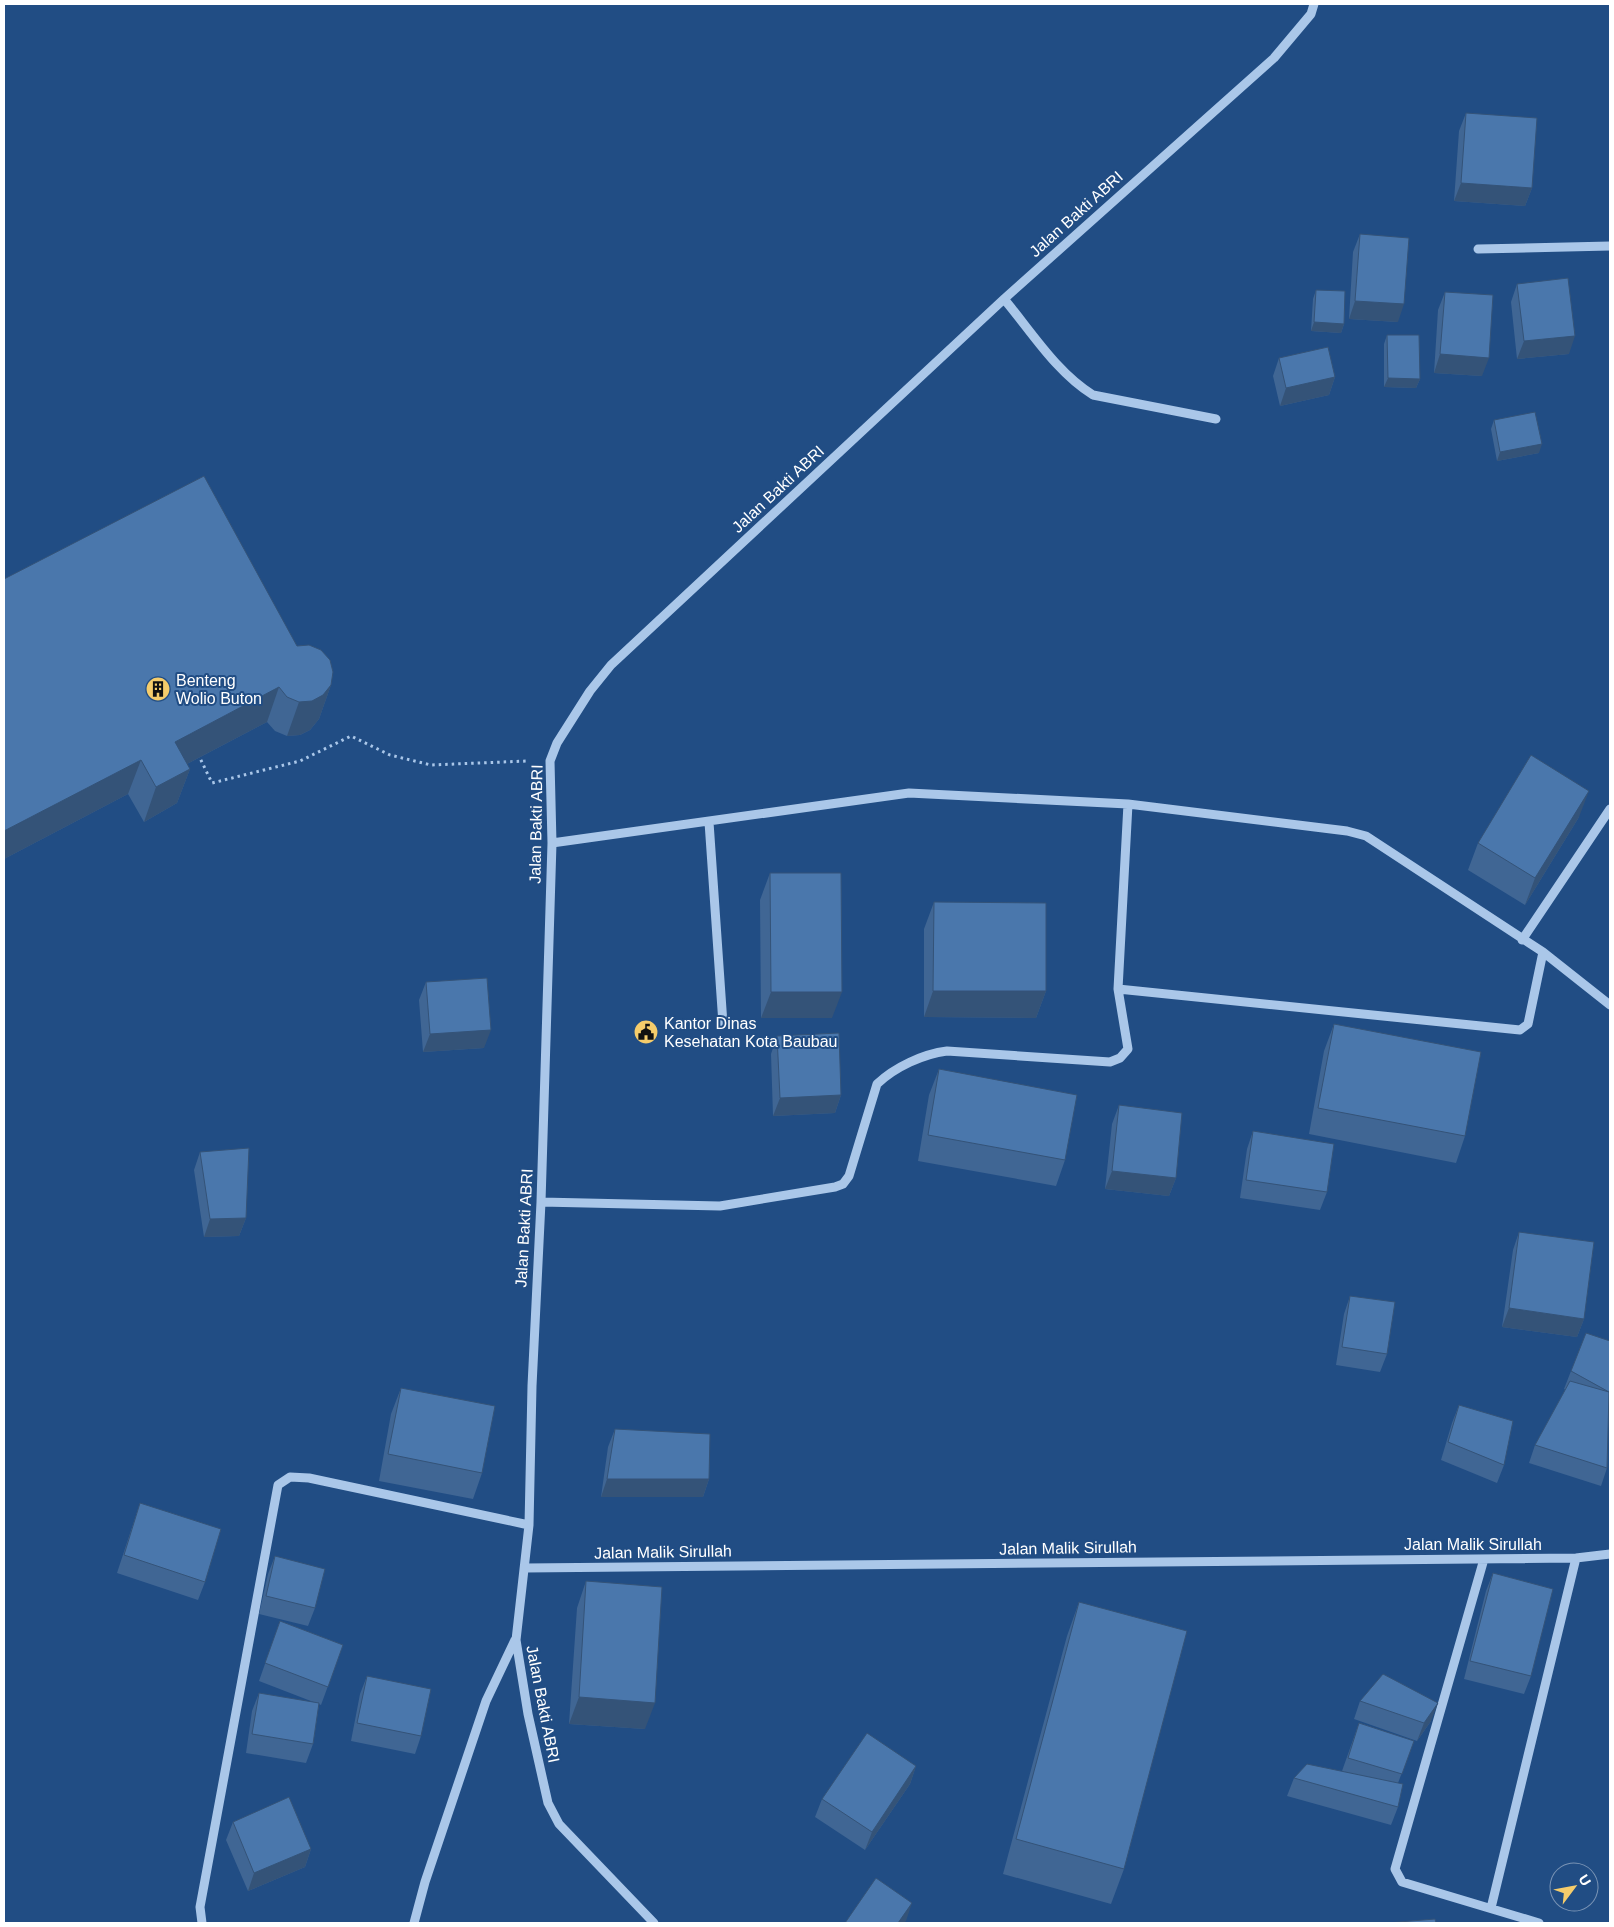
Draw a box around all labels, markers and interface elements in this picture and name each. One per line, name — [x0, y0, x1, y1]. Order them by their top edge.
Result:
street label: Jalan Bakti ABRI — [1026, 168, 1126, 260]
street label: Jalan Bakti ABRI — [729, 442, 827, 536]
place label: Benteng Wolio Buton — [176, 672, 262, 707]
building icon: Benteng Wolio Buton — [145, 676, 171, 702]
street label: Jalan Bakti ABRI — [526, 764, 546, 884]
place label: Kantor Dinas Kesehatan Kota Baubau — [664, 1015, 837, 1050]
public building icon: Kantor Dinas Kesehatan Kota Baubau — [633, 1019, 659, 1045]
street label: Jalan Bakti ABRI — [512, 1168, 536, 1288]
street label: Jalan Malik Sirullah — [1404, 1536, 1542, 1553]
street label: Jalan Malik Sirullah — [999, 1538, 1137, 1558]
street label: Jalan Malik Sirullah — [594, 1542, 732, 1562]
street label: Jalan Bakti ABRI — [523, 1644, 563, 1764]
north arrow — [1549, 1862, 1599, 1912]
text: U — [1576, 1872, 1594, 1889]

